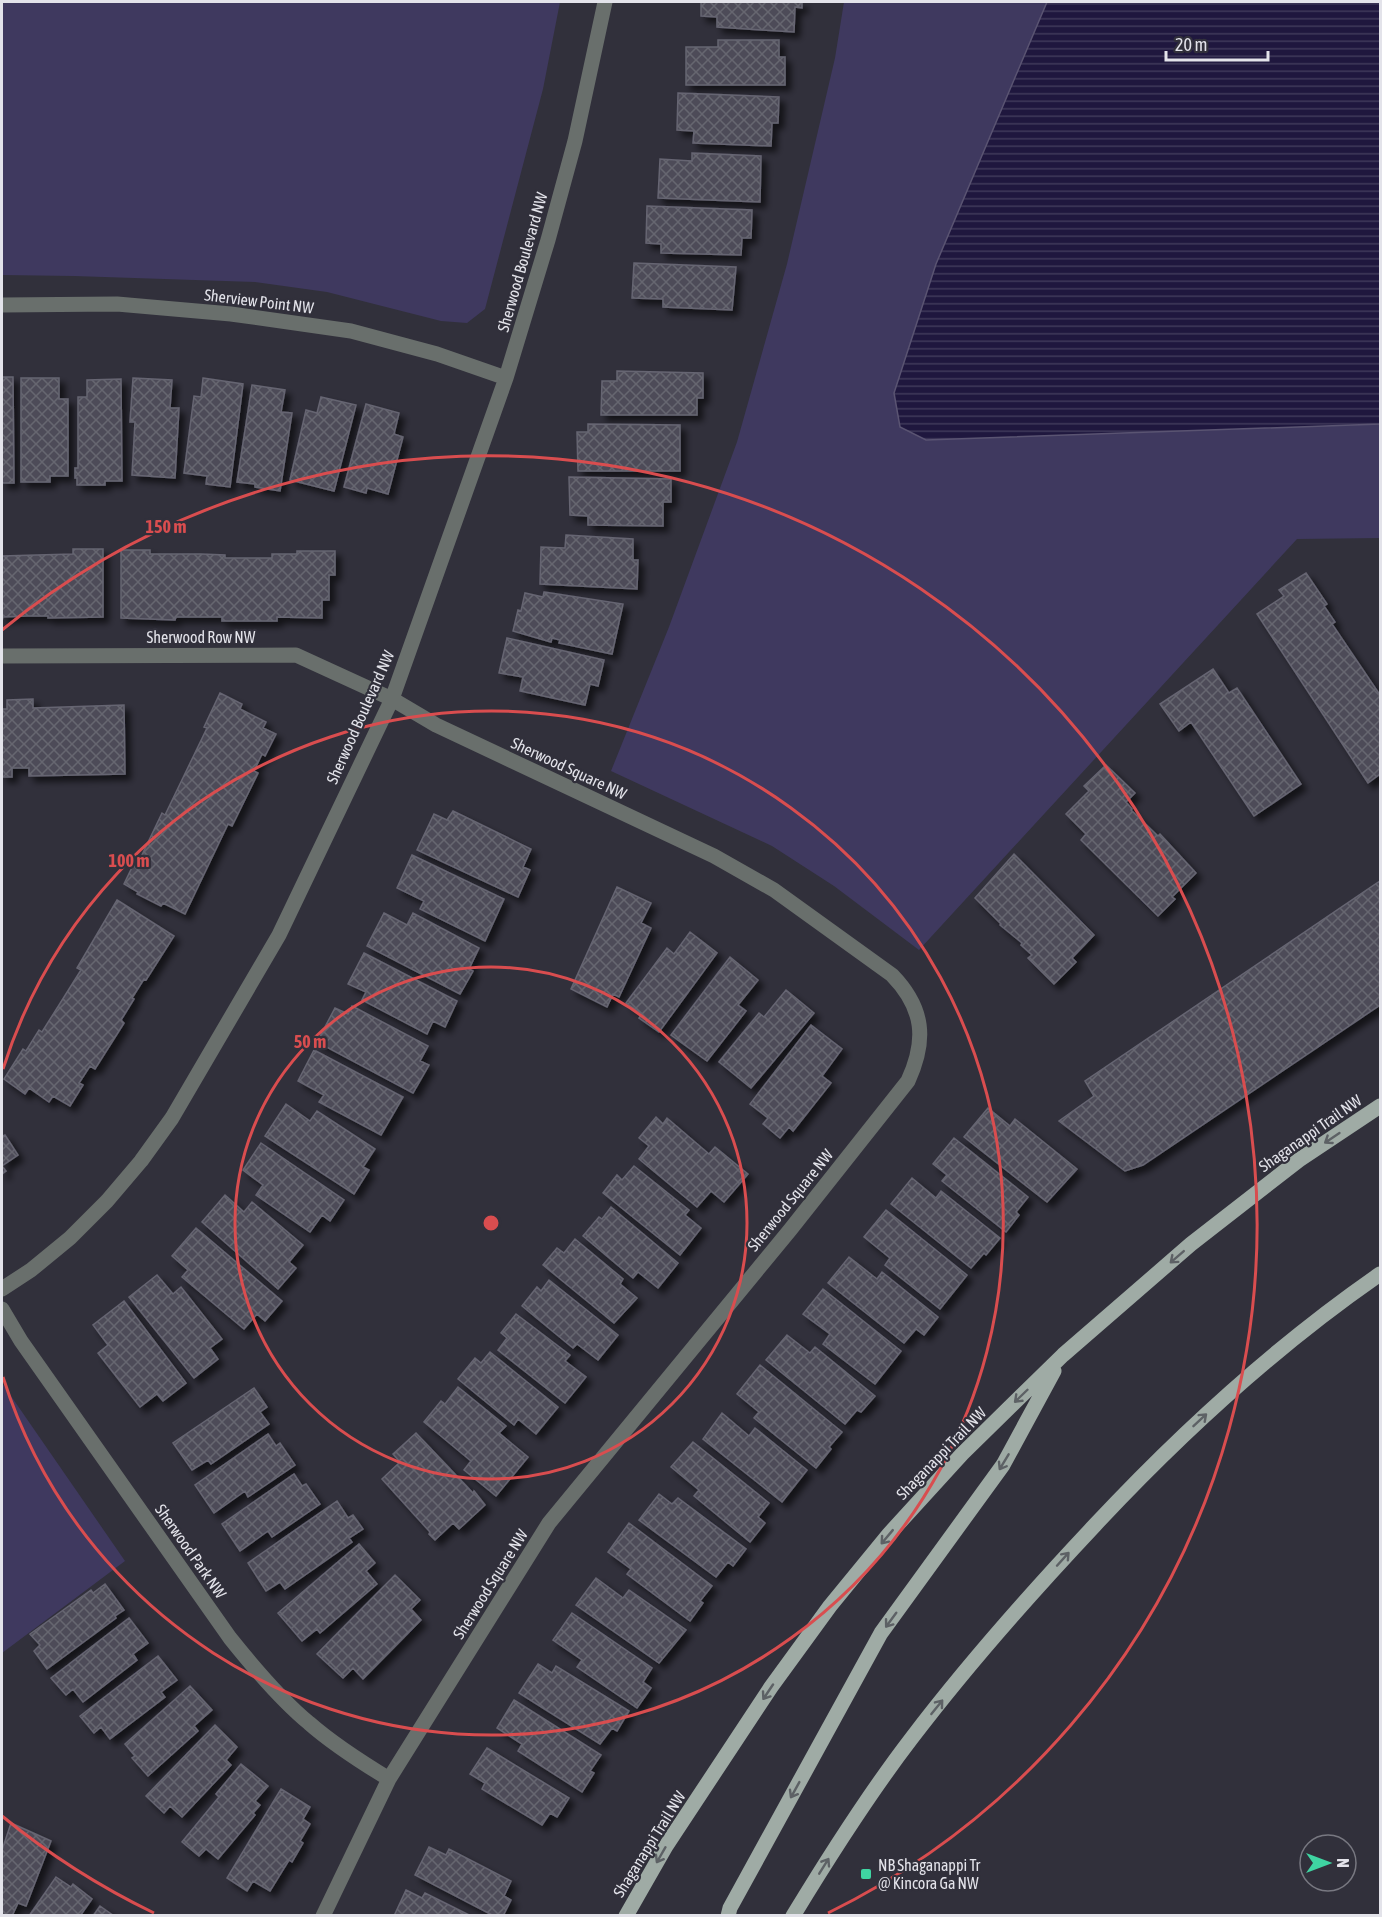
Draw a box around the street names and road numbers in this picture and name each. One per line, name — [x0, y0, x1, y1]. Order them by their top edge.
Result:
street label: Sherwood Boulevard NW — [493, 190, 551, 334]
street label: Sherview Point NW — [203, 285, 315, 317]
street label: Sherwood Row NW — [147, 628, 256, 646]
street label: Sherwood Boulevard NW — [322, 647, 398, 786]
street label: Sherwood Square NW — [508, 733, 630, 804]
street label: Shaganappi Trail NW — [1255, 1091, 1366, 1176]
street label: Sherwood Square NW — [744, 1145, 837, 1255]
street label: Shaganappi Trail NW — [892, 1403, 991, 1504]
street label: Sherwood Park NW — [152, 1501, 230, 1602]
street label: Sherwood Square NW — [449, 1526, 532, 1642]
street label: Shaganappi Trail NW — [609, 1787, 690, 1901]

